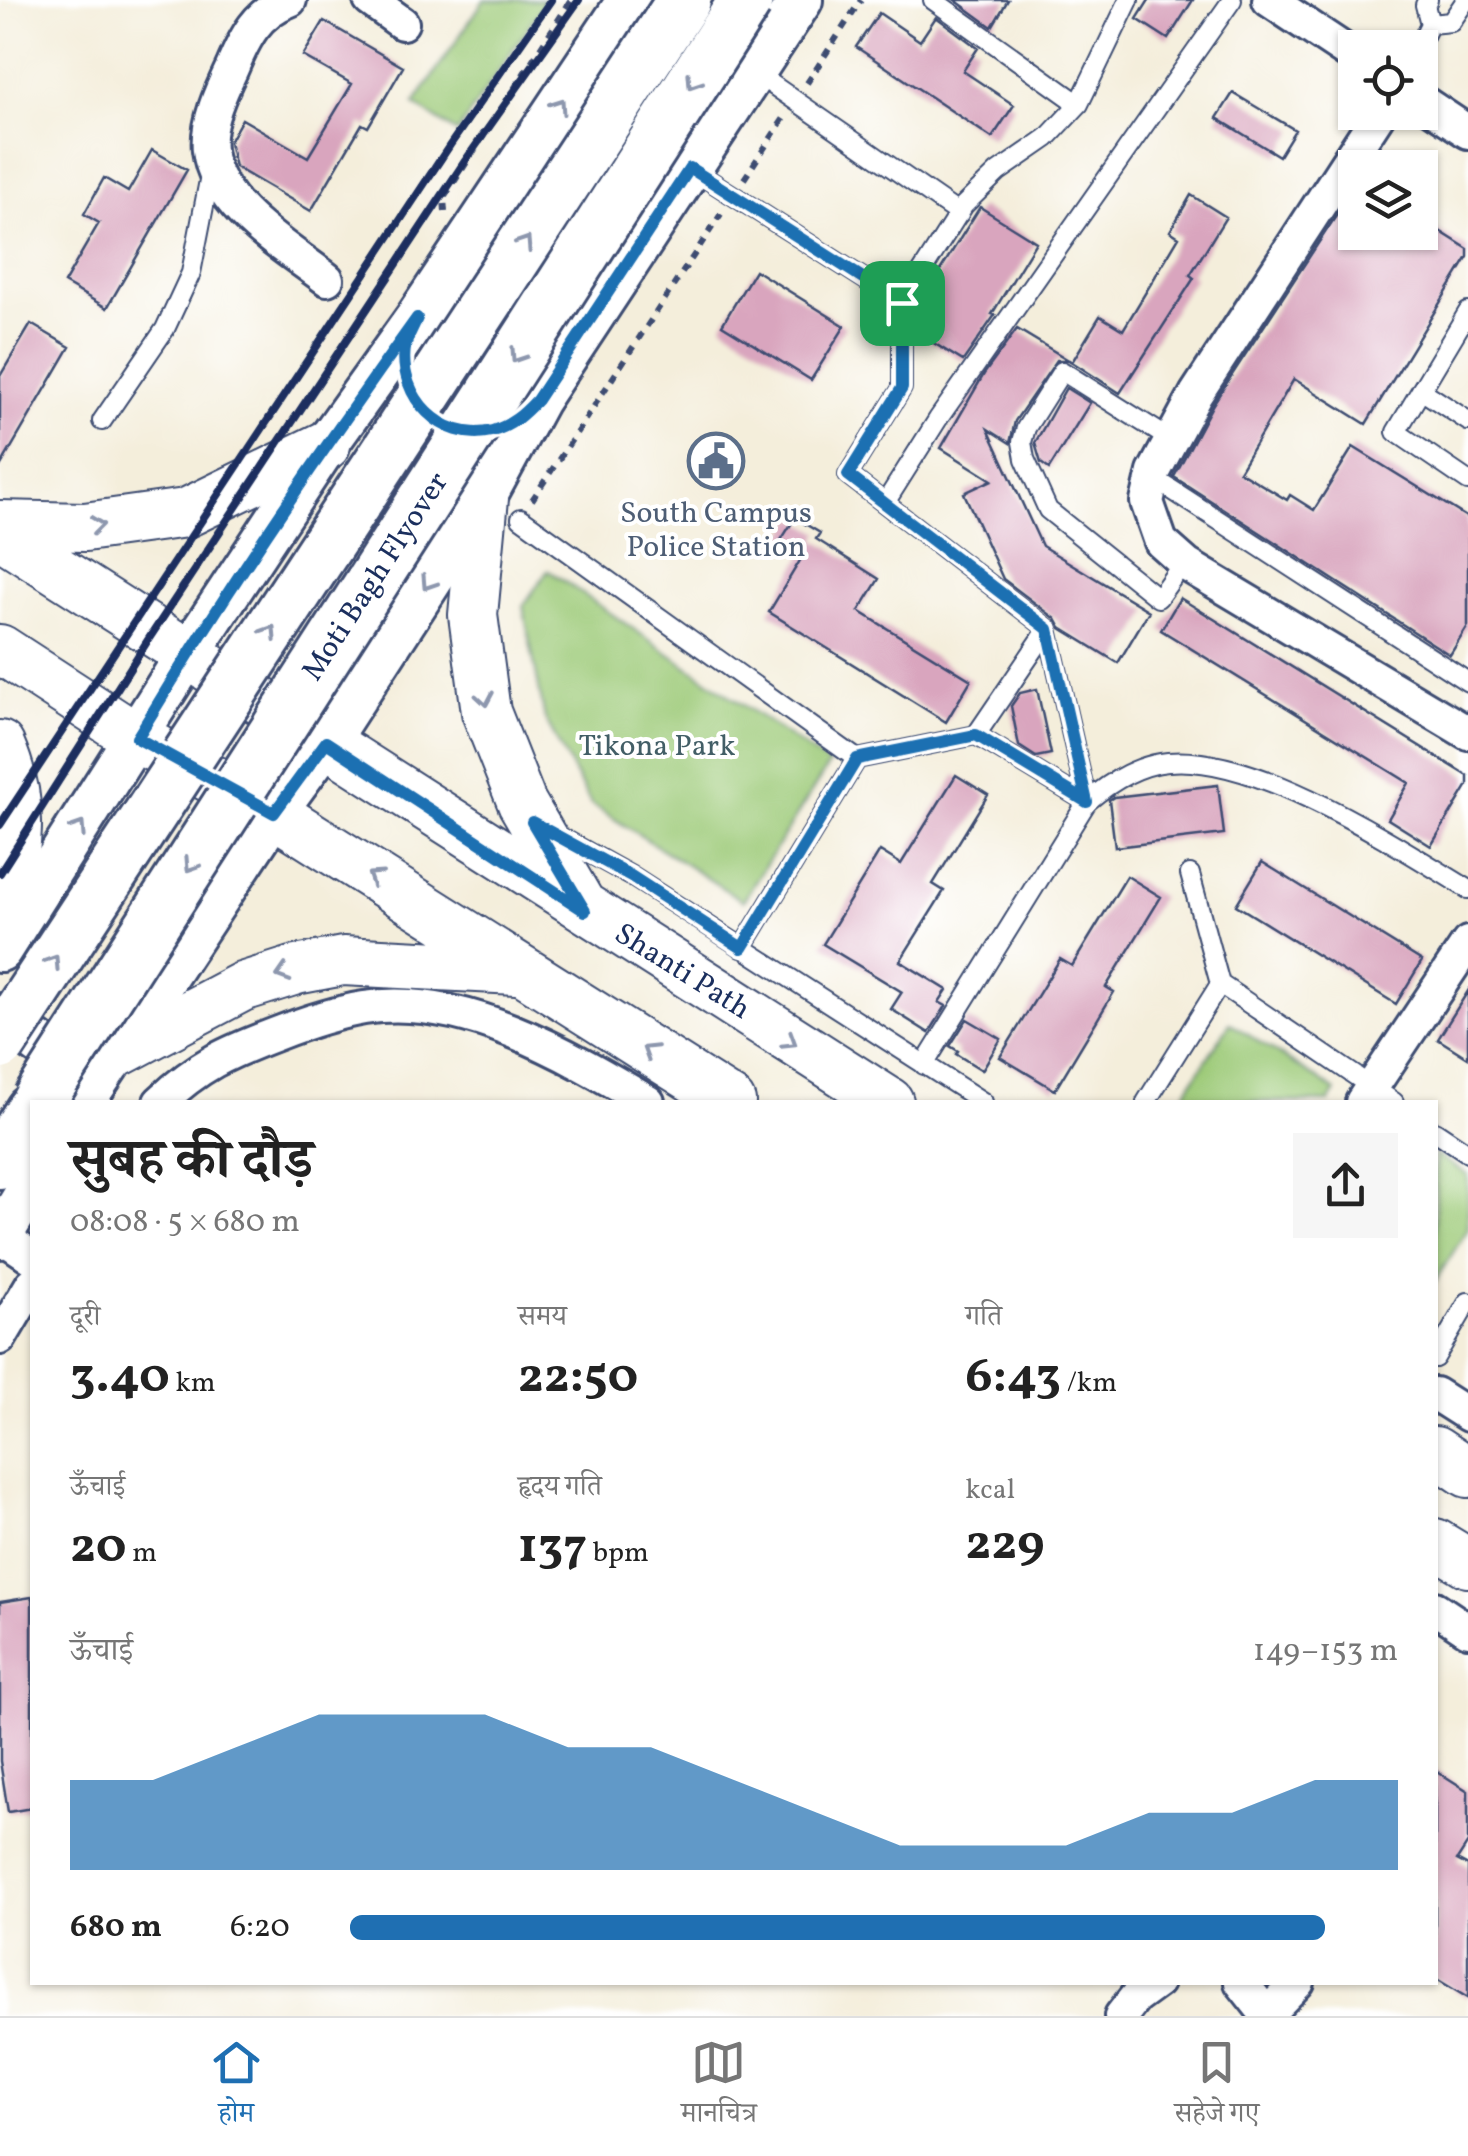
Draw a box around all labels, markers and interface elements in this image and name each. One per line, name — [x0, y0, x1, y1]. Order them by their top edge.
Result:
map controls — [1338, 30, 1438, 250]
button: locate — [1338, 30, 1438, 130]
one-way arrow — [686, 71, 705, 89]
one-way arrow — [547, 97, 565, 116]
button: layers — [1338, 150, 1438, 250]
one-way arrow — [513, 235, 532, 253]
pin — [860, 261, 945, 346]
icon: arrive — [875, 276, 930, 331]
one-way arrow — [511, 345, 530, 363]
public building icon: South Campus Police Station — [686, 431, 746, 491]
street label: Moti Bagh Flyover — [293, 464, 459, 690]
place label: South Campus Police Station — [620, 493, 812, 569]
one-way arrow — [90, 515, 106, 536]
one-way arrow — [422, 573, 441, 591]
one-way arrow — [258, 624, 277, 642]
one-way arrow — [474, 691, 495, 707]
park label: Tikona Park — [578, 726, 736, 768]
one-way arrow — [66, 821, 85, 839]
one-way arrow — [184, 854, 203, 872]
one-way arrow — [367, 870, 385, 889]
street label: Shanti Path — [606, 914, 758, 1030]
one-way arrow — [41, 954, 60, 972]
one-way arrow — [276, 962, 293, 983]
one-way arrow — [780, 1028, 798, 1047]
one-way arrow — [641, 1044, 659, 1063]
text: सुबह की दौड़ — [70, 1125, 313, 1201]
button: share — [1293, 1133, 1398, 1238]
text: 08:08 · 5 × 680 m — [70, 1201, 300, 1245]
text: दूरी — [70, 1298, 100, 1337]
text: समय — [518, 1298, 567, 1337]
text: गति — [965, 1298, 1002, 1337]
text: 3.40 — [70, 1343, 170, 1413]
text: 22:50 — [518, 1343, 638, 1413]
text: 6:43 — [965, 1343, 1061, 1413]
text: km — [170, 1364, 215, 1403]
text: /km — [1061, 1364, 1117, 1403]
text: ऊँचाई — [70, 1468, 125, 1507]
text: हृदय गति — [518, 1468, 602, 1507]
text: kcal — [965, 1471, 1015, 1510]
text: 229 — [965, 1510, 1045, 1580]
text: 20 — [70, 1513, 127, 1583]
text: 137 — [518, 1513, 587, 1583]
text: m — [127, 1534, 157, 1573]
text: bpm — [587, 1534, 649, 1573]
text: ऊँचाई — [70, 1630, 133, 1674]
text: 149–153 m — [1253, 1630, 1398, 1674]
text: 680 m — [70, 1906, 162, 1950]
text: 6:20 — [230, 1906, 290, 1950]
tab: होम — [209, 2035, 264, 2140]
tab: मानचित्र — [681, 2035, 757, 2140]
tab: सहेजे गए — [1174, 2035, 1259, 2140]

